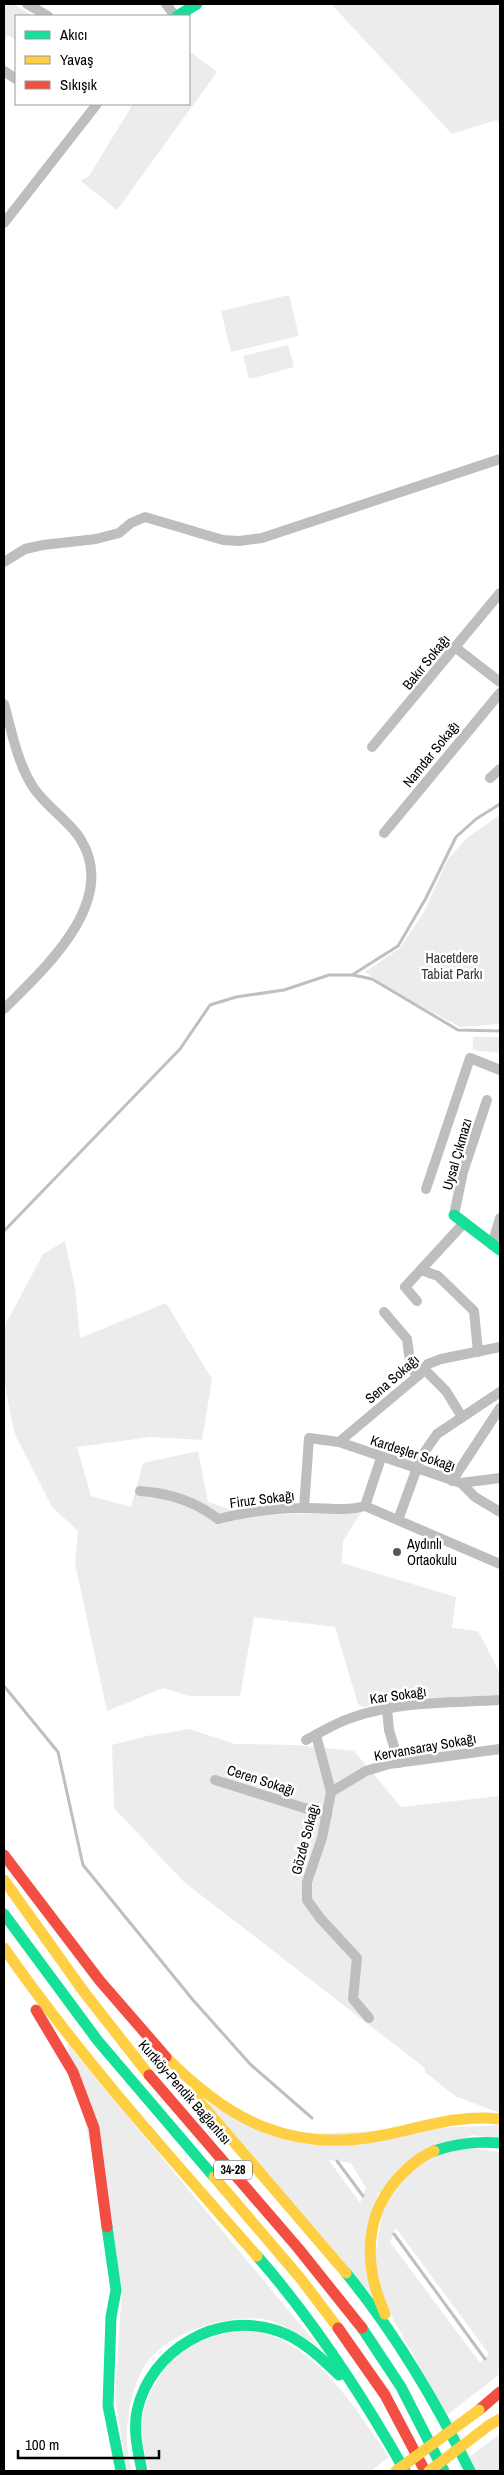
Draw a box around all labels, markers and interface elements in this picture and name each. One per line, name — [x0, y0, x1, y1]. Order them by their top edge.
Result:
legend — [15, 15, 190, 105]
text: Akıcı — [59, 24, 87, 45]
text: Yavaş — [60, 49, 93, 70]
text: Sıkışık — [60, 74, 98, 95]
street label: Bakır Sokağı — [398, 631, 454, 693]
street label: Namdar Sokağı — [399, 717, 463, 791]
park label: Hacetdere Tabiat Parkı — [421, 949, 483, 983]
street label: Uysal Çıkmazı — [438, 1116, 476, 1192]
street label: Sena Sokağı — [361, 1351, 423, 1407]
street label: Kardeşler Sokağı — [368, 1431, 458, 1475]
street label: Firuz Sokağı — [229, 1486, 295, 1512]
place label: Aydınlı Ortaokulu — [406, 1535, 457, 1569]
marker: Aydınlı Ortaokulu — [391, 1546, 403, 1558]
street label: Kar Sokağı — [369, 1682, 427, 1708]
street label: Kervansaray Sokağı — [373, 1729, 477, 1765]
street label: Ceren Sokağı — [225, 1761, 297, 1799]
street label: Gözde Sokağı — [287, 1802, 323, 1876]
street label: Kurtköy-Pendik Bağlantısı — [135, 2036, 235, 2148]
road number: 34-28 — [214, 2160, 252, 2180]
scale bar — [18, 2428, 159, 2460]
text: 100 m — [25, 2434, 59, 2455]

